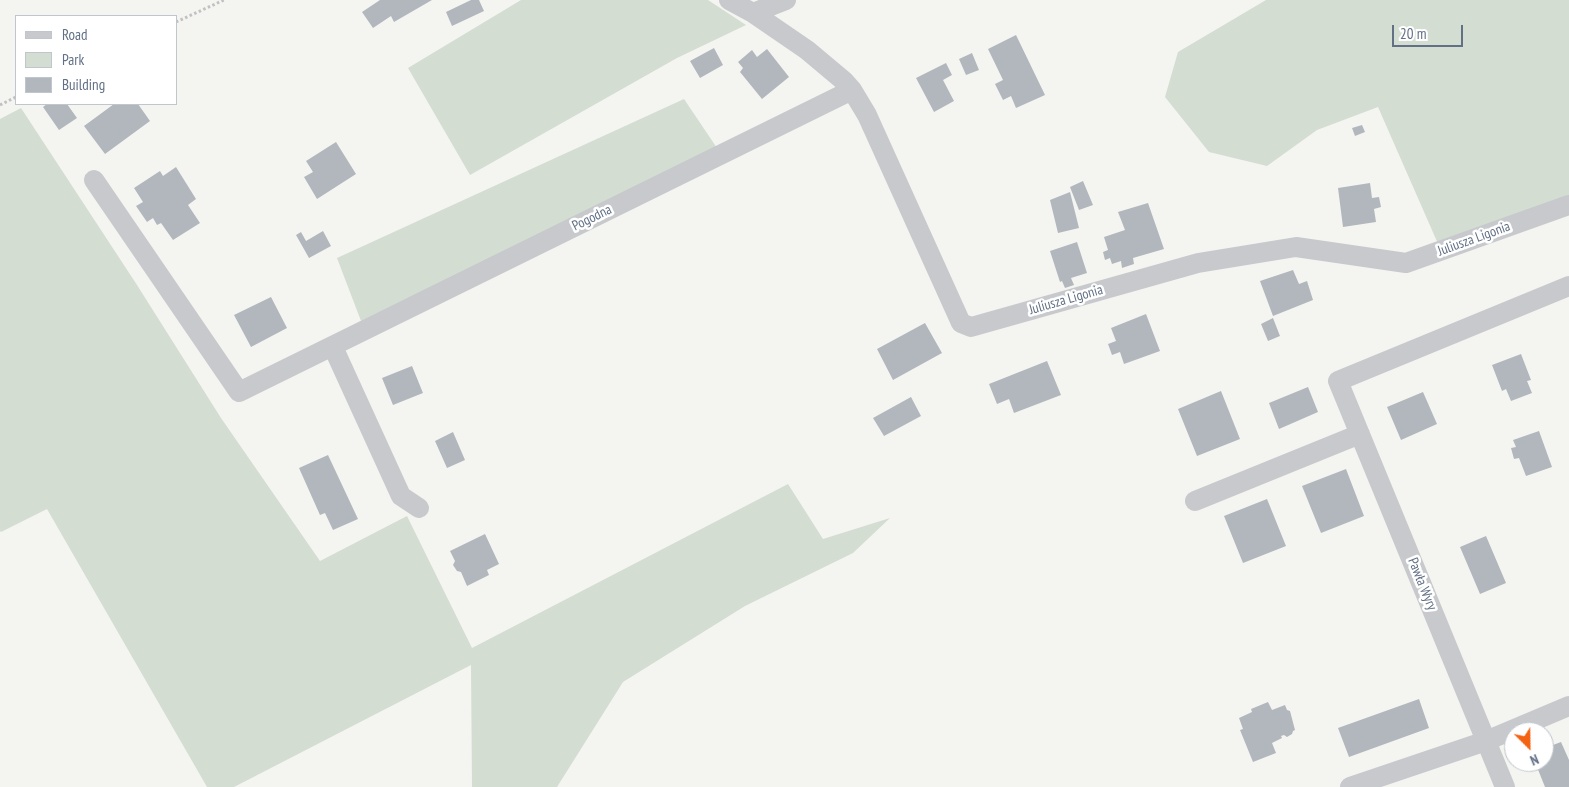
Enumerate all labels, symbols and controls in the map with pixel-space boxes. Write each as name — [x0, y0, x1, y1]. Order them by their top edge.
legend — [15, 15, 178, 105]
scale bar — [1394, 15, 1465, 47]
text: 20 m — [1400, 24, 1426, 43]
text: Road — [62, 25, 88, 44]
text: Park — [62, 50, 84, 69]
text: Building — [62, 75, 105, 94]
street label: Pogodna — [570, 201, 614, 235]
street label: Juliusza Ligonia — [1435, 218, 1513, 260]
street label: Juliusza Ligonia — [1027, 281, 1105, 319]
street label: Pawła Wyry — [1404, 555, 1440, 613]
north arrow — [1504, 722, 1554, 772]
text: N — [1527, 750, 1541, 770]

